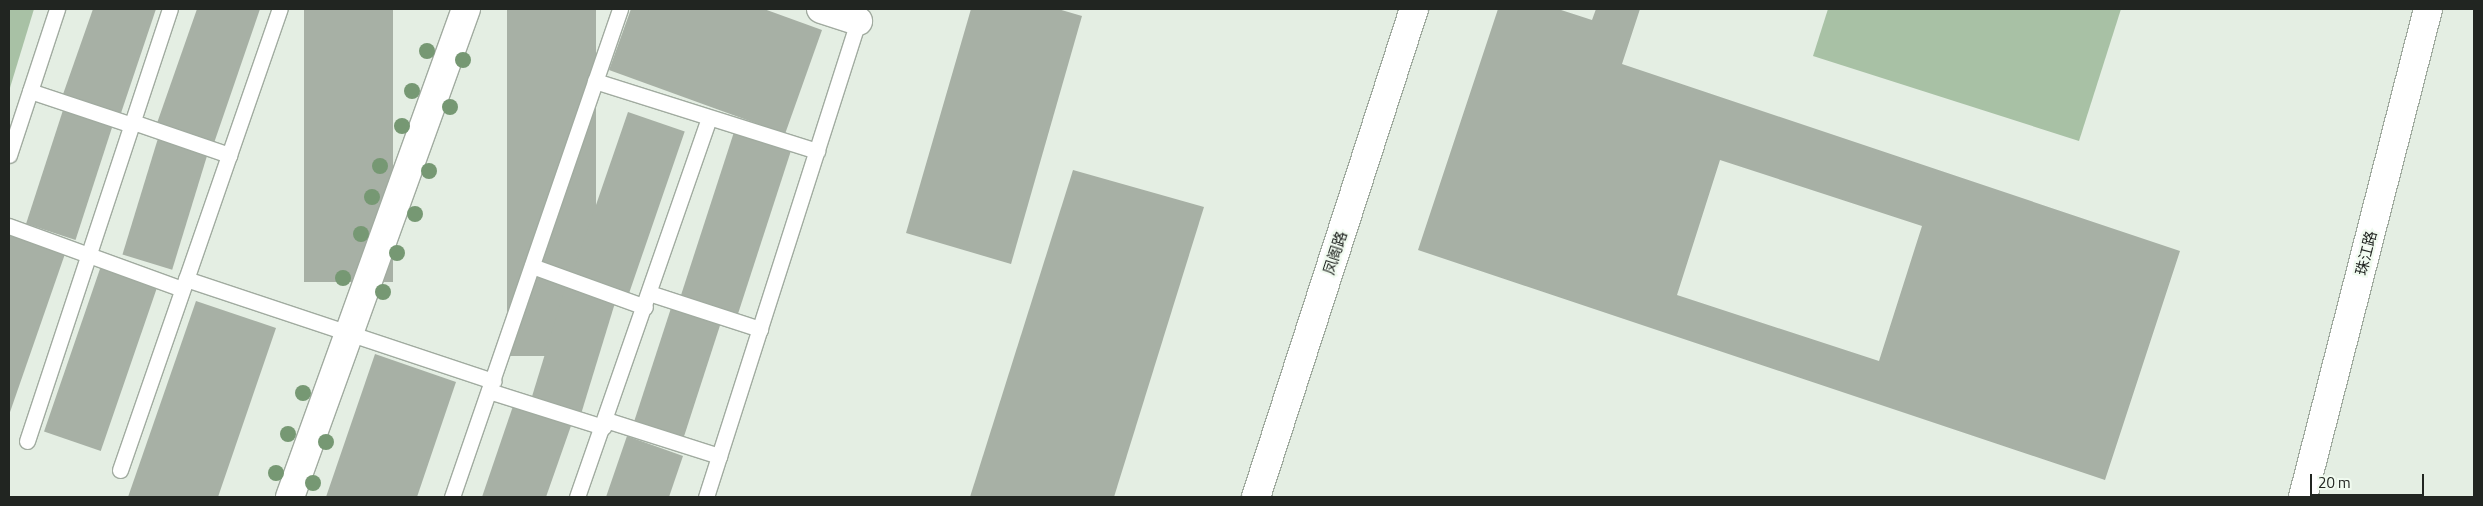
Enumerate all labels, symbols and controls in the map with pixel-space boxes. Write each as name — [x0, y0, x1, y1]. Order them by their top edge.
street label: 凤阁路 — [1319, 229, 1351, 277]
street label: 珠江路 — [2352, 229, 2380, 277]
scale bar — [2313, 464, 2427, 496]
text: 20 m — [2318, 471, 2351, 494]

